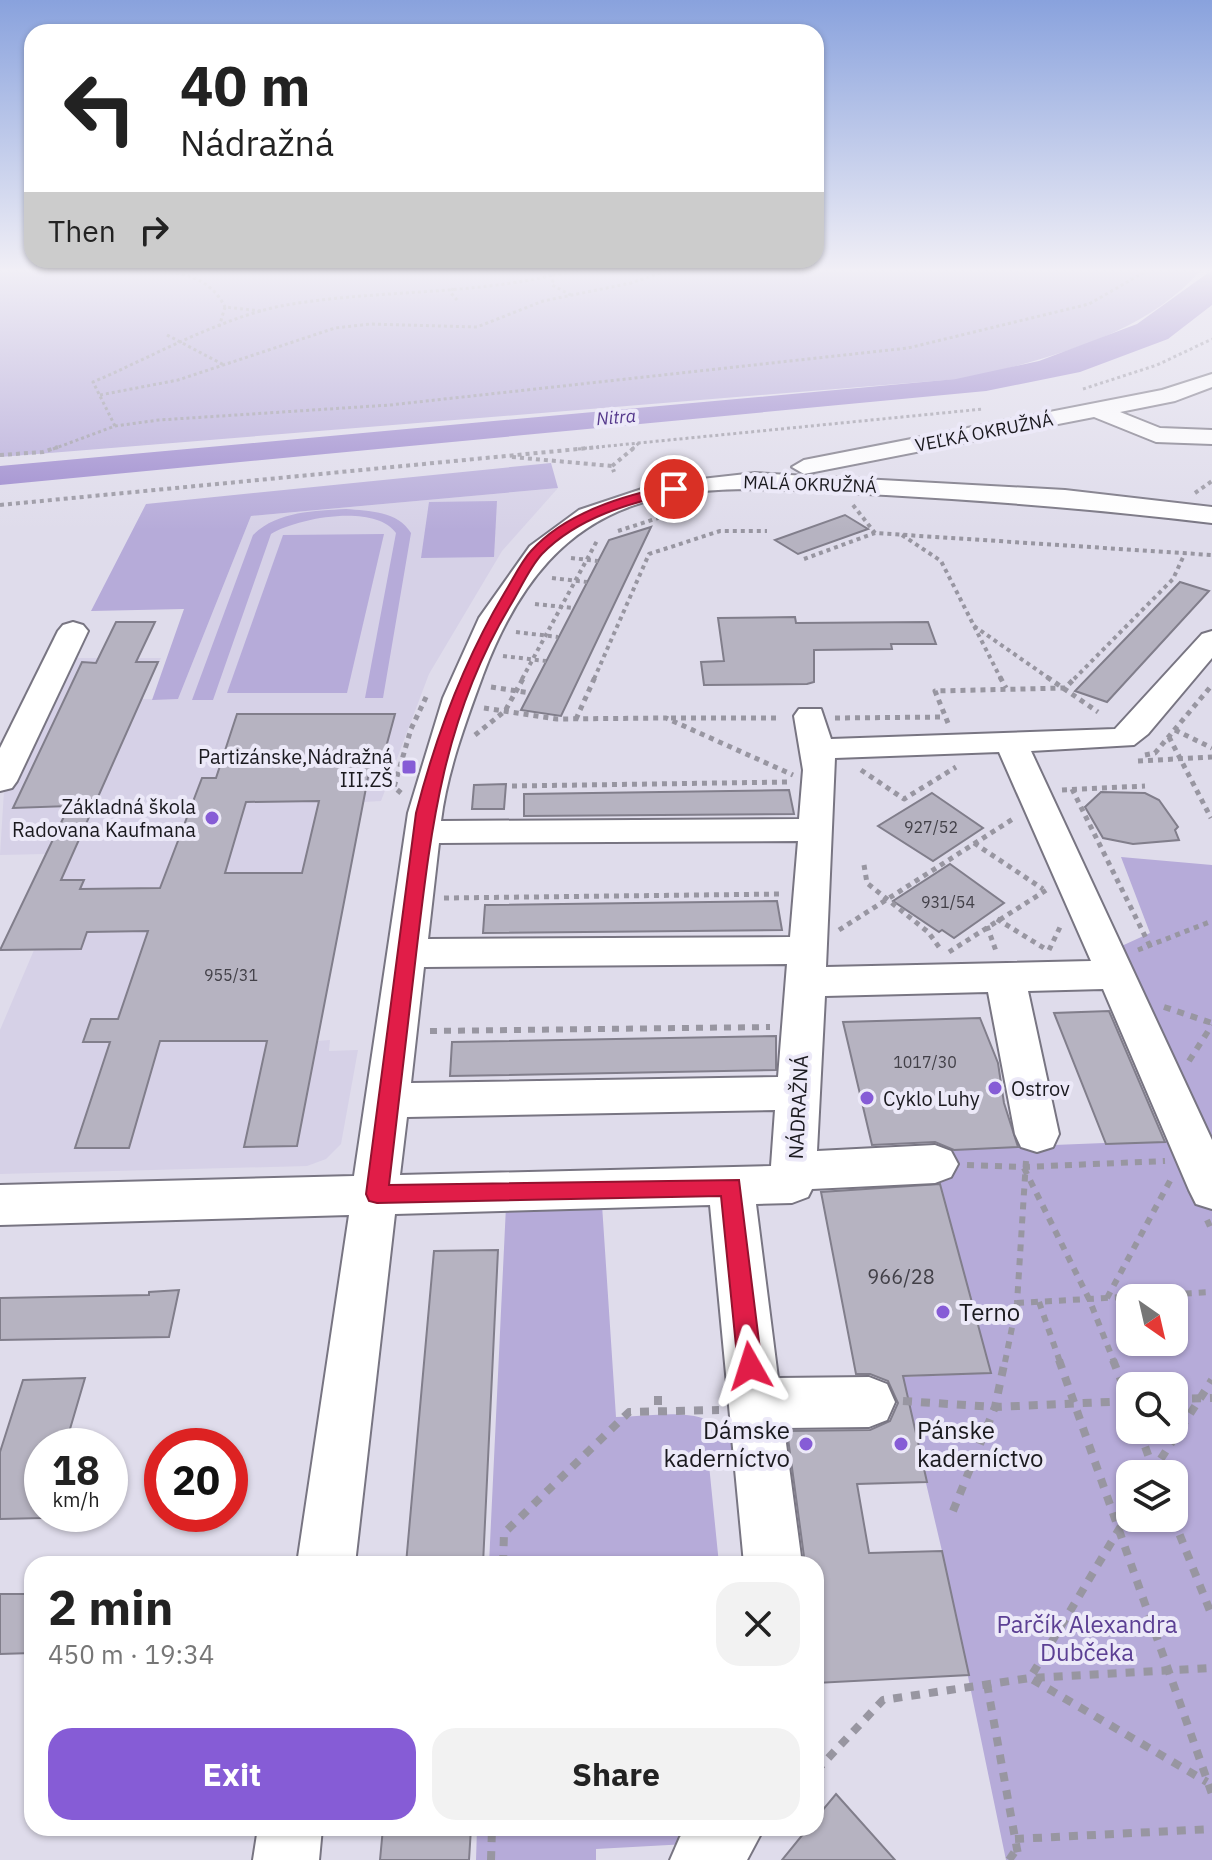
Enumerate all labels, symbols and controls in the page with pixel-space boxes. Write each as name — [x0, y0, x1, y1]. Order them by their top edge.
text: 40 m — [180, 49, 310, 121]
icon: left — [48, 56, 152, 160]
text: Nádražná — [180, 119, 334, 166]
icon: right — [132, 208, 176, 252]
text: Then — [48, 211, 116, 250]
water label: Nitra — [595, 404, 637, 430]
street label: VEĽKÁ OKRUŽNÁ — [913, 407, 1055, 457]
pin — [640, 455, 708, 523]
icon: arrive — [652, 467, 696, 511]
street label: MALÁ OKRUŽNÁ — [743, 470, 878, 498]
place label: Partizánske,Nádražná III.ZŠ — [198, 743, 393, 793]
marker: Partizánske,Nádražná III.ZŠ — [400, 758, 418, 776]
place label: Základná škola Radovana Kaufmana — [12, 793, 196, 843]
marker: Základná škola Radovana Kaufmana — [203, 809, 221, 827]
house number: 927/52 — [904, 817, 958, 837]
house number: 931/54 — [921, 892, 975, 912]
house number: 955/31 — [204, 965, 258, 985]
house number: 1017/30 — [893, 1052, 957, 1072]
street label: NÁDRAŽNÁ — [782, 1054, 814, 1160]
place label: Ostrov — [1011, 1075, 1070, 1102]
marker: Ostrov — [986, 1079, 1004, 1097]
place label: Cyklo Luhy — [883, 1085, 980, 1112]
marker: Cyklo Luhy — [858, 1089, 876, 1107]
house number: 966/28 — [867, 1263, 935, 1290]
north arrow — [1116, 1284, 1188, 1356]
map controls — [1116, 1284, 1188, 1532]
place label: Terno — [959, 1296, 1020, 1328]
marker: Terno — [934, 1303, 952, 1321]
position arrow — [708, 1324, 792, 1408]
button: search — [1116, 1372, 1188, 1444]
place label: Dámske kaderníctvo — [664, 1414, 790, 1474]
place label: Pánske kaderníctvo — [917, 1414, 1043, 1474]
speed limit sign: 20 — [144, 1428, 248, 1532]
marker: Dámske kaderníctvo — [797, 1435, 815, 1453]
marker: Pánske kaderníctvo — [892, 1435, 910, 1453]
text: 18 — [52, 1444, 100, 1496]
button: layers — [1116, 1460, 1188, 1532]
text: km/h — [52, 1486, 100, 1513]
text: 2 min — [48, 1576, 173, 1638]
button: close — [716, 1582, 800, 1666]
park label: Parčík Alexandra Dubčeka — [996, 1608, 1178, 1668]
text: 450 m · 19:34 — [48, 1637, 214, 1671]
button: Exit — [48, 1728, 416, 1820]
button: Share — [432, 1728, 800, 1820]

